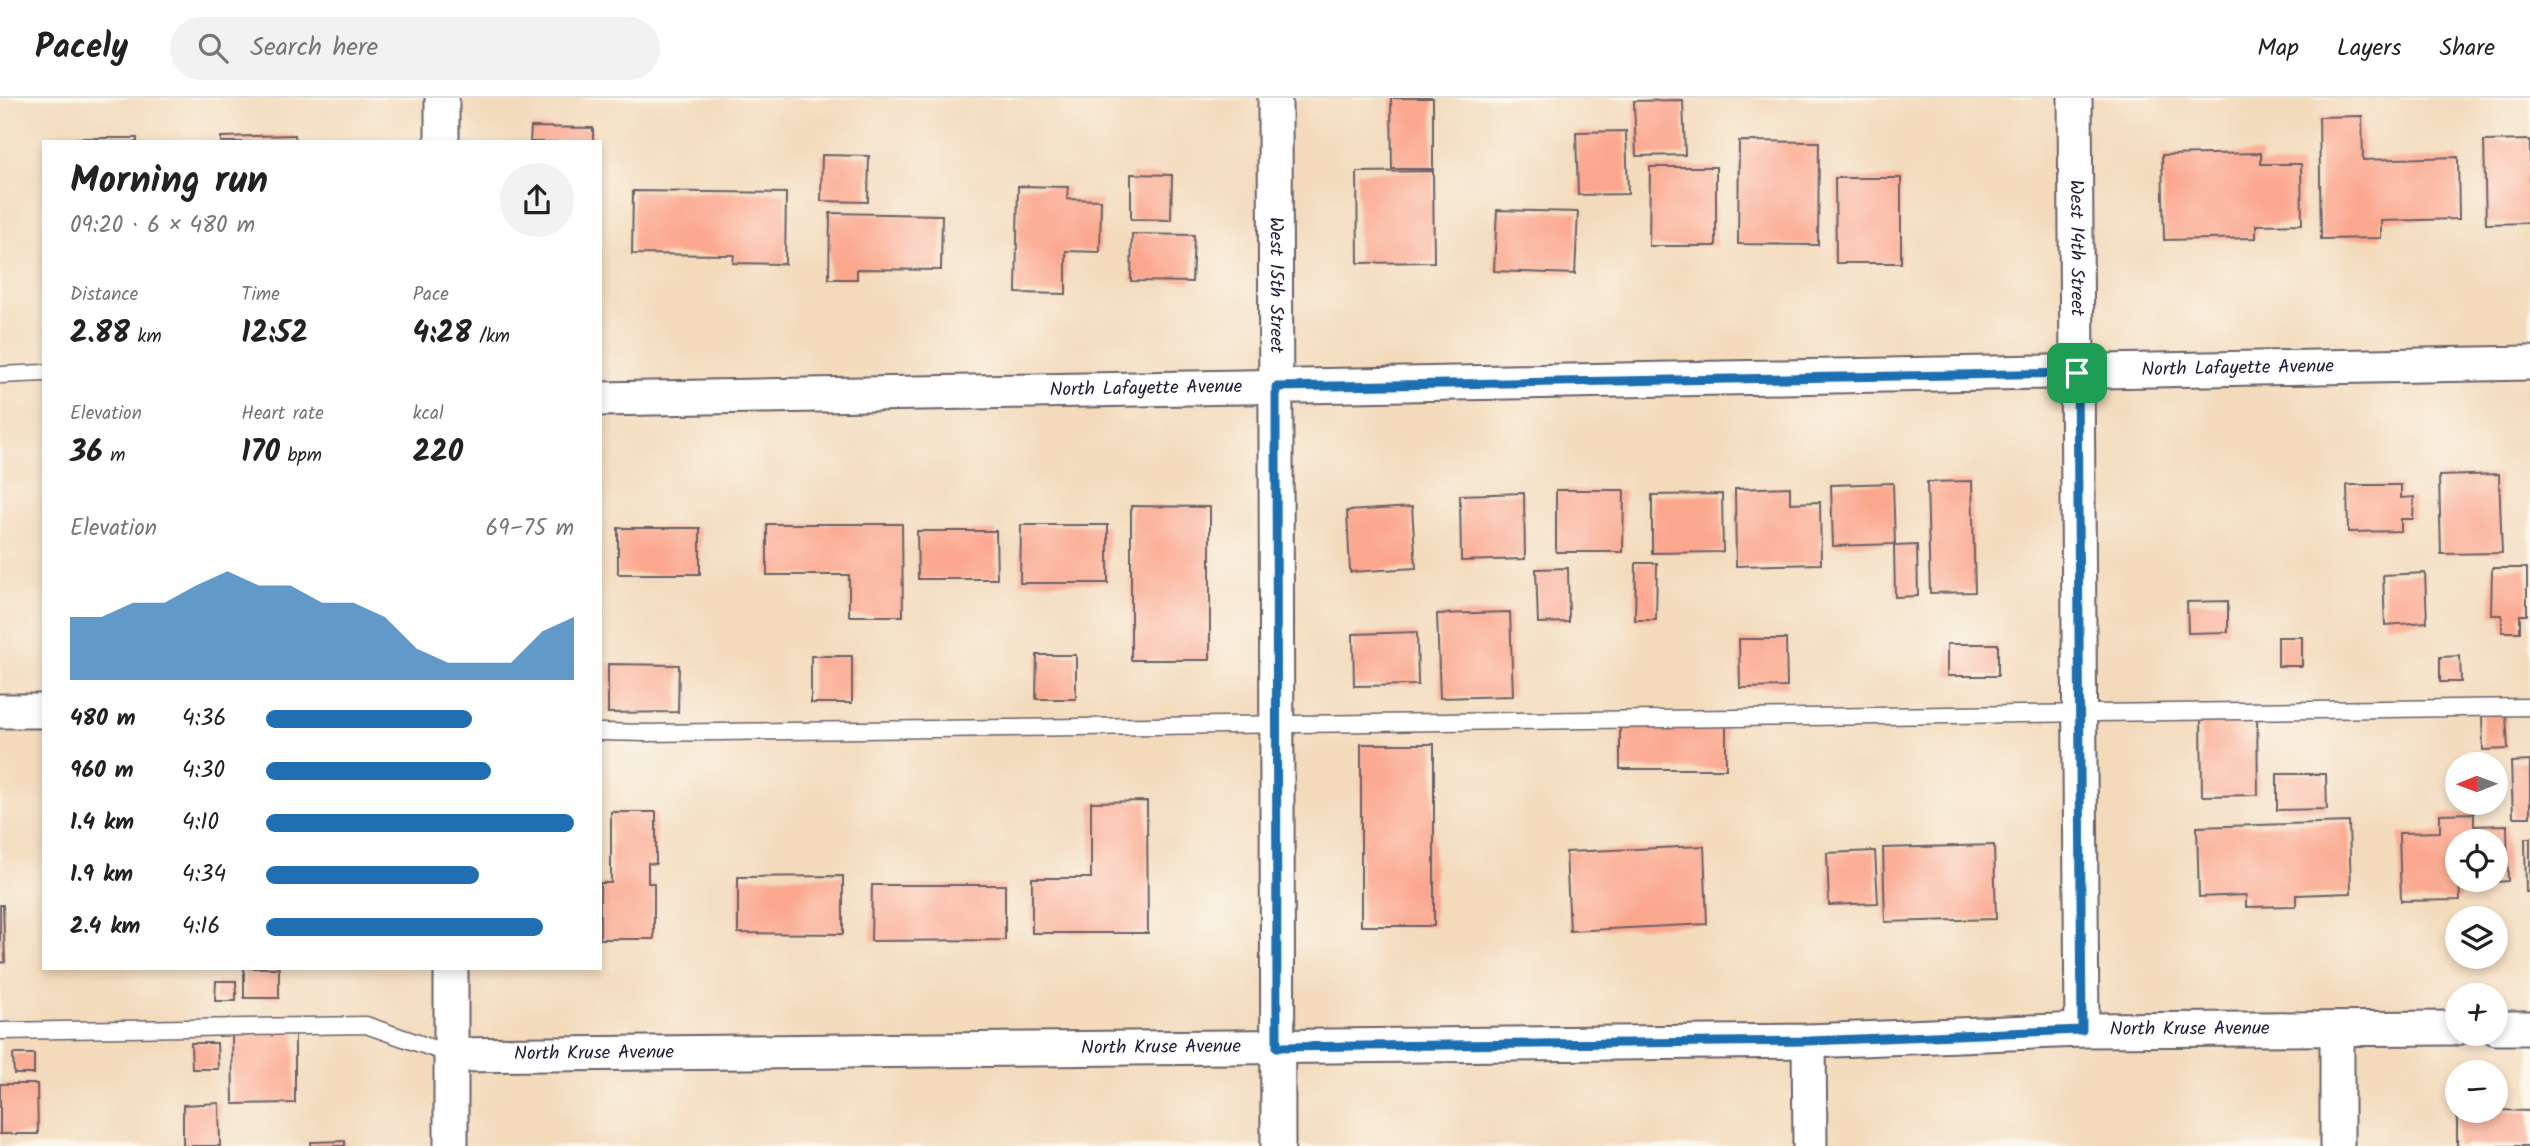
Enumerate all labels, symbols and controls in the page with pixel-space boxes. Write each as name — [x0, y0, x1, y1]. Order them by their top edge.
search box — [170, 17, 660, 80]
text: Pacely — [35, 22, 128, 75]
text: Search here — [250, 27, 378, 69]
icon: search — [194, 29, 232, 67]
text: Map — [2257, 29, 2299, 68]
text: Layers — [2337, 29, 2401, 68]
text: Share — [2439, 29, 2495, 68]
text: Morning run — [70, 152, 268, 212]
button: share — [500, 163, 574, 237]
street label: West 14th Street — [2061, 180, 2092, 317]
text: 09:20 · 6 × 480 m — [70, 208, 255, 244]
street label: West 15th Street — [1260, 217, 1291, 354]
text: Distance — [70, 280, 138, 310]
text: Time — [241, 280, 280, 310]
text: Pace — [413, 280, 449, 310]
text: 2.88 — [70, 310, 130, 358]
text: 12:52 — [241, 310, 308, 358]
text: 4:28 — [413, 310, 472, 358]
text: km — [130, 322, 162, 352]
text: /km — [472, 322, 510, 352]
pin — [2047, 343, 2107, 403]
street label: North Lafayette Avenue — [2141, 352, 2335, 385]
icon: arrive — [2058, 354, 2096, 392]
street label: North Lafayette Avenue — [1049, 372, 1243, 406]
text: Elevation — [70, 399, 142, 429]
text: Heart rate — [241, 399, 324, 429]
text: kcal — [413, 399, 444, 429]
text: 36 — [70, 429, 103, 477]
text: 170 — [241, 429, 280, 477]
text: 220 — [413, 429, 463, 477]
text: m — [103, 441, 125, 471]
text: bpm — [280, 441, 322, 471]
text: Elevation — [70, 511, 157, 547]
text: 69–75 m — [485, 511, 574, 547]
text: 480 m — [70, 701, 136, 737]
text: 4:36 — [182, 701, 226, 737]
north arrow — [2445, 752, 2508, 816]
map controls — [2445, 752, 2508, 1123]
text: 960 m — [70, 753, 134, 789]
text: 4:30 — [182, 753, 225, 789]
text: 1.4 km — [70, 805, 134, 841]
text: 4:10 — [182, 805, 219, 841]
button: locate — [2445, 829, 2508, 892]
text: 1.9 km — [70, 857, 133, 893]
text: 4:34 — [182, 857, 226, 893]
button: layers — [2445, 906, 2508, 969]
text: 2.4 km — [70, 909, 140, 945]
text: 4:16 — [182, 909, 220, 945]
button: + — [2445, 983, 2508, 1046]
street label: North Kruse Avenue — [2110, 1014, 2270, 1045]
street label: North Kruse Avenue — [1081, 1032, 1242, 1064]
street label: North Kruse Avenue — [514, 1038, 675, 1069]
button: − — [2445, 1060, 2508, 1123]

